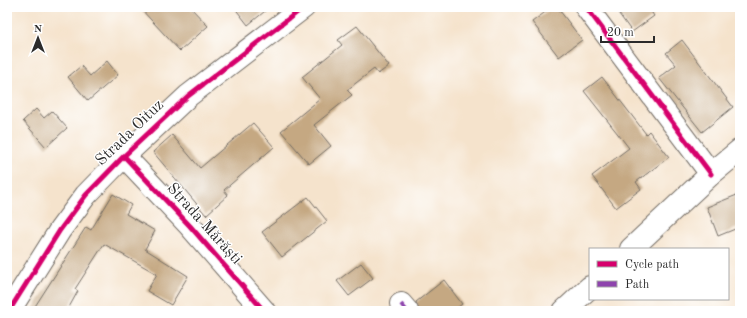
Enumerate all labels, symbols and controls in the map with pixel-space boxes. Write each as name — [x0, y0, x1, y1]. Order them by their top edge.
north arrow — [18, 18, 58, 58]
scale bar — [601, 18, 654, 44]
text: N — [34, 24, 43, 35]
text: 20 m — [607, 27, 634, 39]
street label: Strada Oituz — [93, 97, 167, 169]
street label: Strada Mărăști — [163, 180, 245, 268]
legend — [589, 248, 729, 300]
text: Cycle path — [625, 259, 680, 271]
text: Path — [625, 279, 650, 291]

